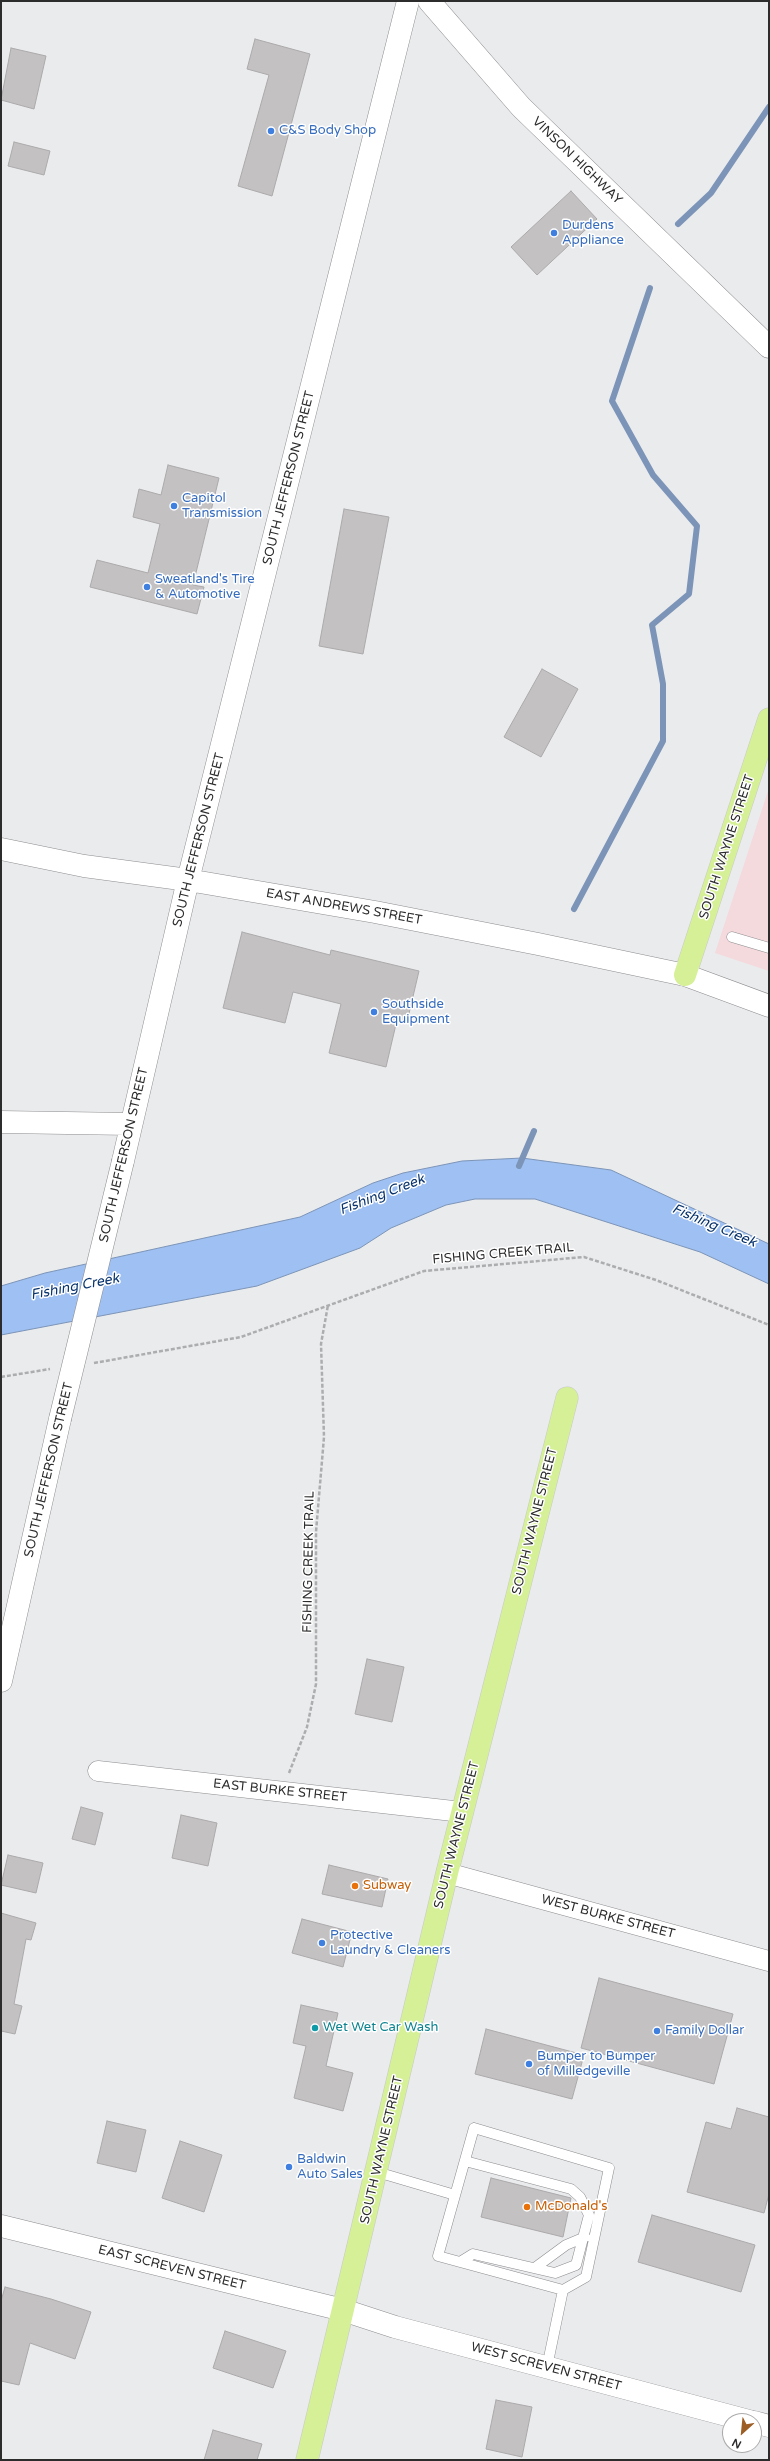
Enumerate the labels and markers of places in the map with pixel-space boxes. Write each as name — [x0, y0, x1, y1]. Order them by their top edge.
place label: C&S Body Shop — [279, 123, 376, 139]
marker: C&S Body Shop — [266, 126, 276, 136]
place label: Durdens Appliance — [562, 218, 624, 249]
marker: Durdens Appliance — [549, 228, 559, 238]
place label: Capitol Transmission — [182, 491, 262, 522]
marker: Capitol Transmission — [169, 501, 179, 511]
place label: Sweatland's Tire & Automotive — [155, 572, 255, 603]
marker: Sweatland's Tire & Automotive — [142, 582, 152, 592]
place label: Southside Equipment — [382, 997, 450, 1028]
marker: Southside Equipment — [369, 1007, 379, 1017]
place label: Subway — [363, 1878, 411, 1894]
marker: Subway — [350, 1881, 360, 1891]
place label: Protective Laundry & Cleaners — [330, 1928, 450, 1959]
marker: Protective Laundry & Cleaners — [317, 1938, 327, 1948]
place label: Wet Wet Car Wash — [323, 2020, 438, 2036]
marker: Wet Wet Car Wash — [310, 2023, 320, 2033]
place label: Family Dollar — [665, 2023, 744, 2039]
marker: Family Dollar — [652, 2026, 662, 2036]
place label: Bumper to Bumper of Milledgeville — [537, 2049, 655, 2080]
marker: Bumper to Bumper of Milledgeville — [524, 2059, 534, 2069]
place label: Baldwin Auto Sales — [297, 2152, 363, 2183]
marker: Baldwin Auto Sales — [284, 2162, 294, 2172]
place label: McDonald's — [535, 2199, 608, 2215]
marker: McDonald's — [522, 2202, 532, 2212]

